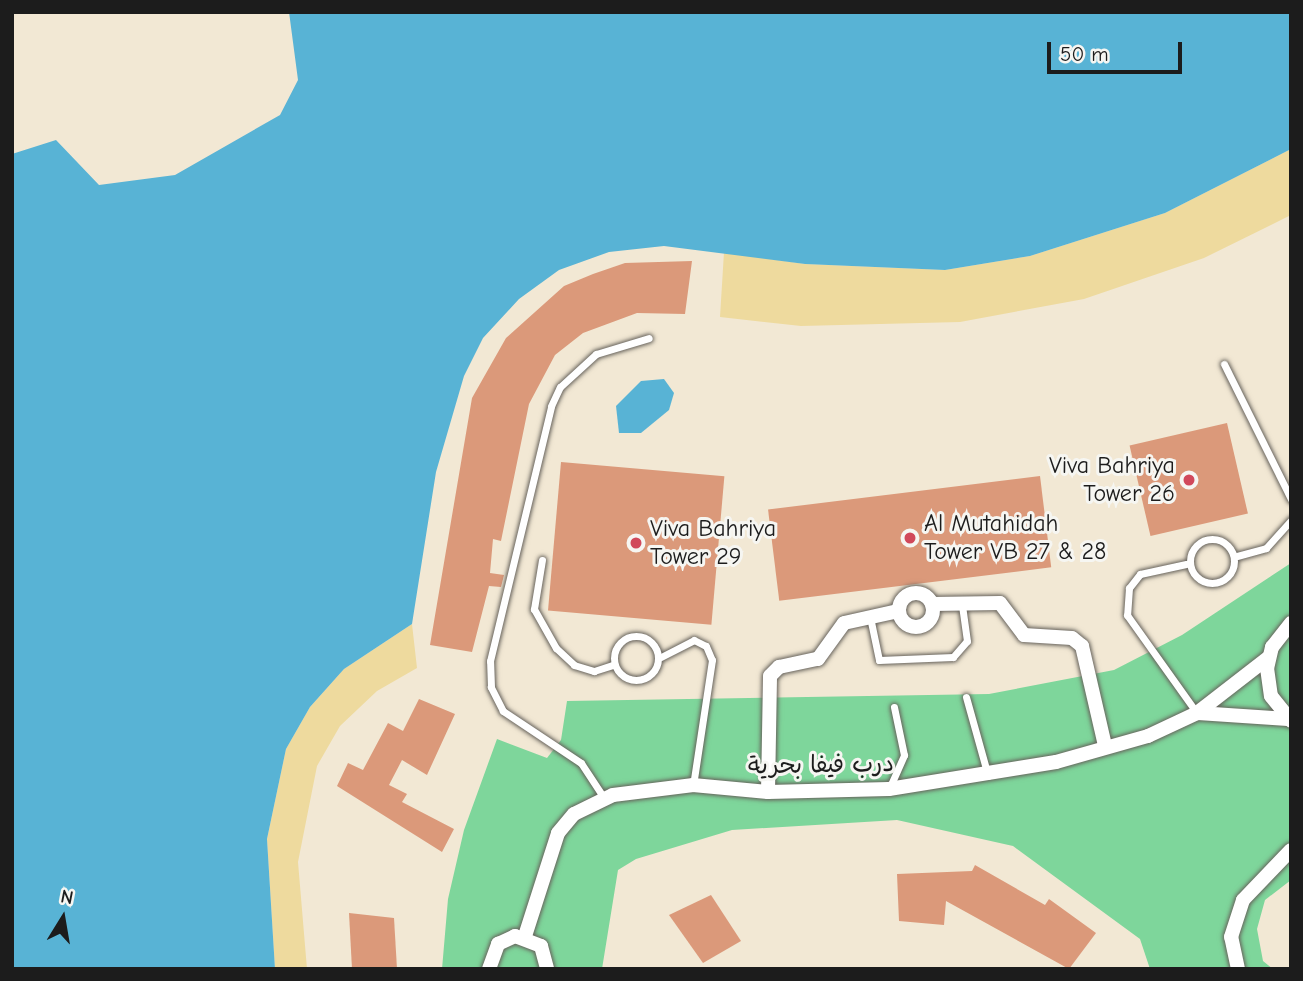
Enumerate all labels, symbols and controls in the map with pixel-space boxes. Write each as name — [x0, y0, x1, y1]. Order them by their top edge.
scale bar — [1051, 28, 1186, 72]
text: 50 m — [1060, 42, 1109, 66]
place label: Viva Bahriya Tower 26 — [1049, 452, 1175, 508]
marker: Viva Bahriya Tower 26 — [1181, 472, 1197, 488]
place label: Al Mutahidah Tower VB 27 & 28 — [924, 510, 1106, 566]
place label: Viva Bahriya Tower 29 — [650, 515, 776, 571]
marker: Al Mutahidah Tower VB 27 & 28 — [902, 530, 918, 546]
marker: Viva Bahriya Tower 29 — [628, 535, 644, 551]
street label: درب فيفا بحرية — [748, 749, 894, 781]
north arrow — [28, 883, 98, 953]
text: N — [59, 885, 75, 909]

